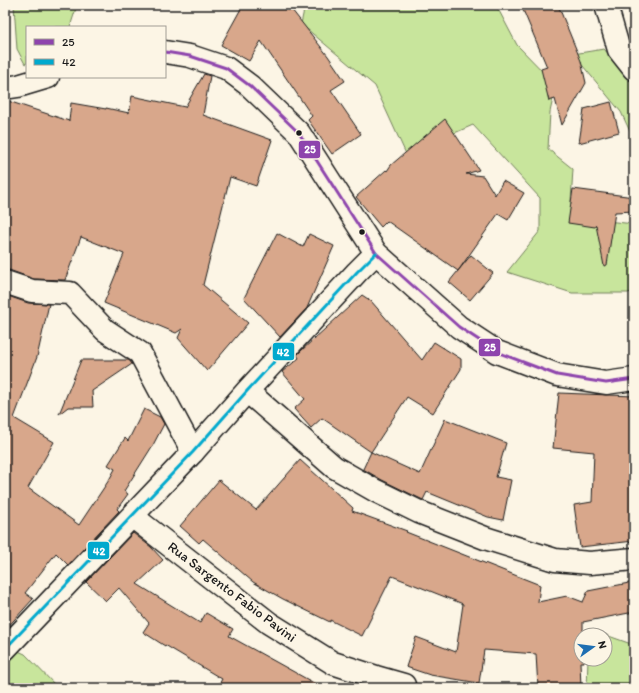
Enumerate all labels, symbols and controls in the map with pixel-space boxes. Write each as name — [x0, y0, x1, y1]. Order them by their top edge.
legend — [26, 26, 166, 78]
text: 25 — [62, 35, 75, 49]
text: 42 — [62, 55, 76, 69]
unlabelled marker — [294, 128, 304, 138]
line badge: 25 — [298, 140, 321, 159]
text: 25 — [304, 143, 316, 156]
unlabelled marker — [357, 227, 367, 237]
line badge: 25 — [478, 338, 501, 357]
text: 25 — [484, 341, 496, 354]
line badge: 42 — [272, 342, 295, 361]
text: 42 — [277, 346, 289, 359]
street label: Rua Sargento Fabio Pavini — [164, 538, 300, 646]
line badge: 42 — [87, 541, 110, 560]
text: 42 — [93, 545, 105, 558]
north arrow — [573, 627, 613, 667]
text: N — [595, 640, 609, 650]

